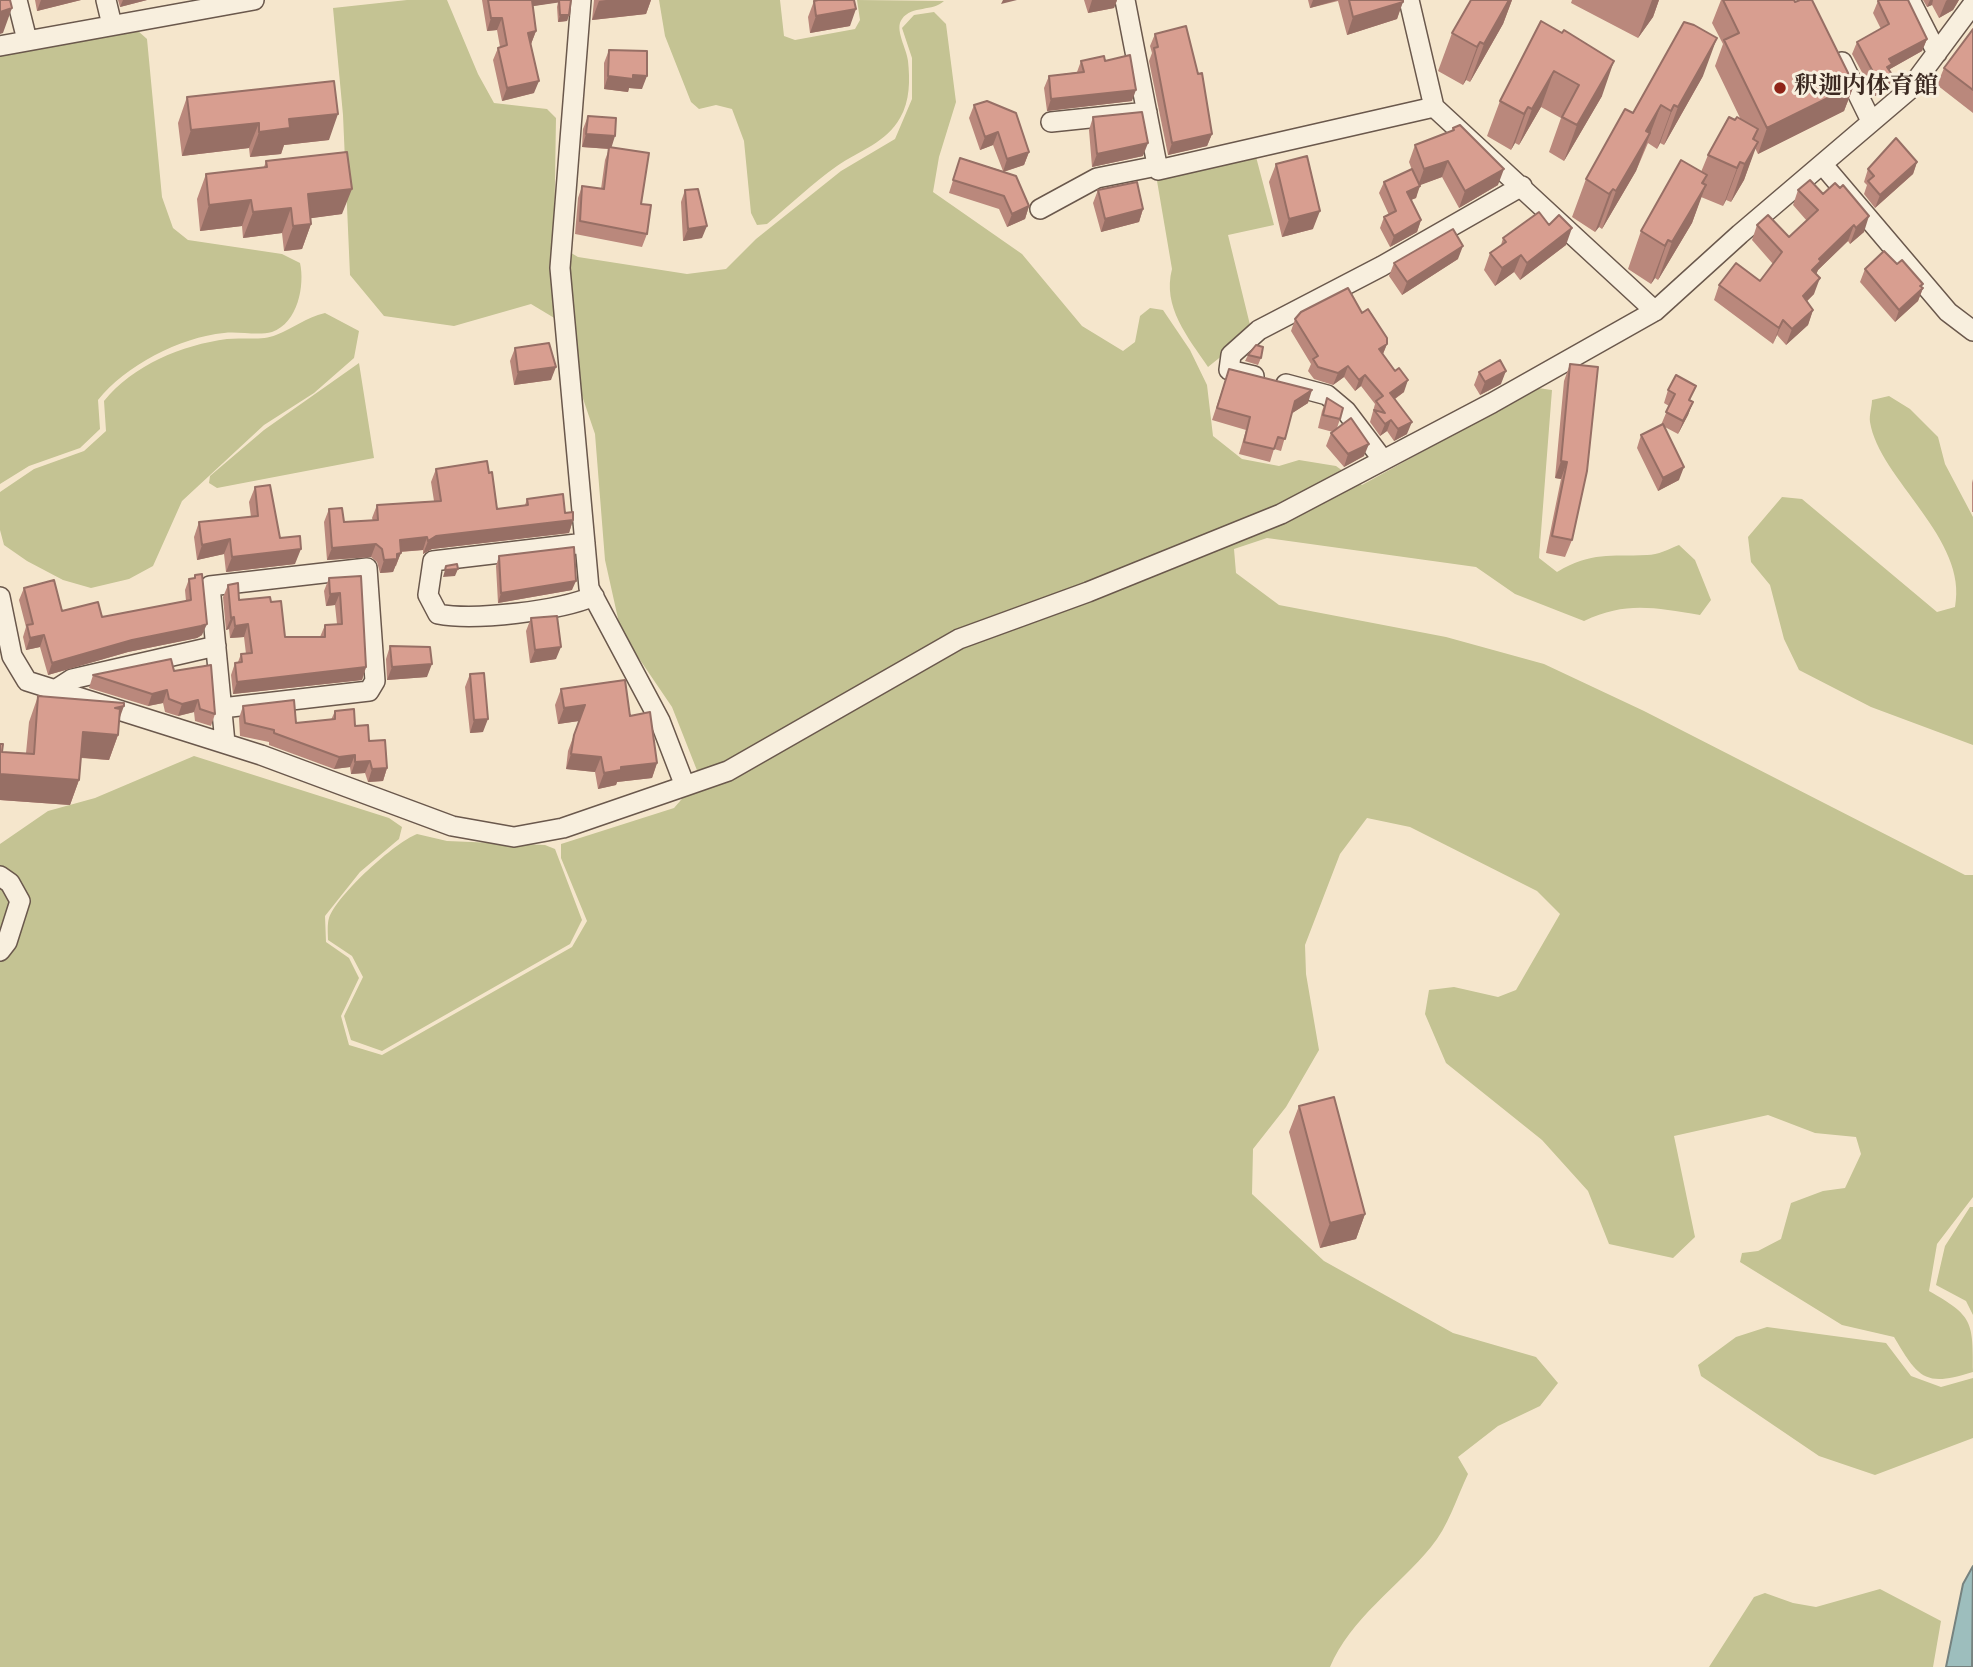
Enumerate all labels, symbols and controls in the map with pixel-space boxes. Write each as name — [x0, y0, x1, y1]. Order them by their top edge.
place label: 釈迦内体育館 — [1794, 74, 1938, 102]
marker: 釈迦内体育館 — [1772, 80, 1788, 96]

